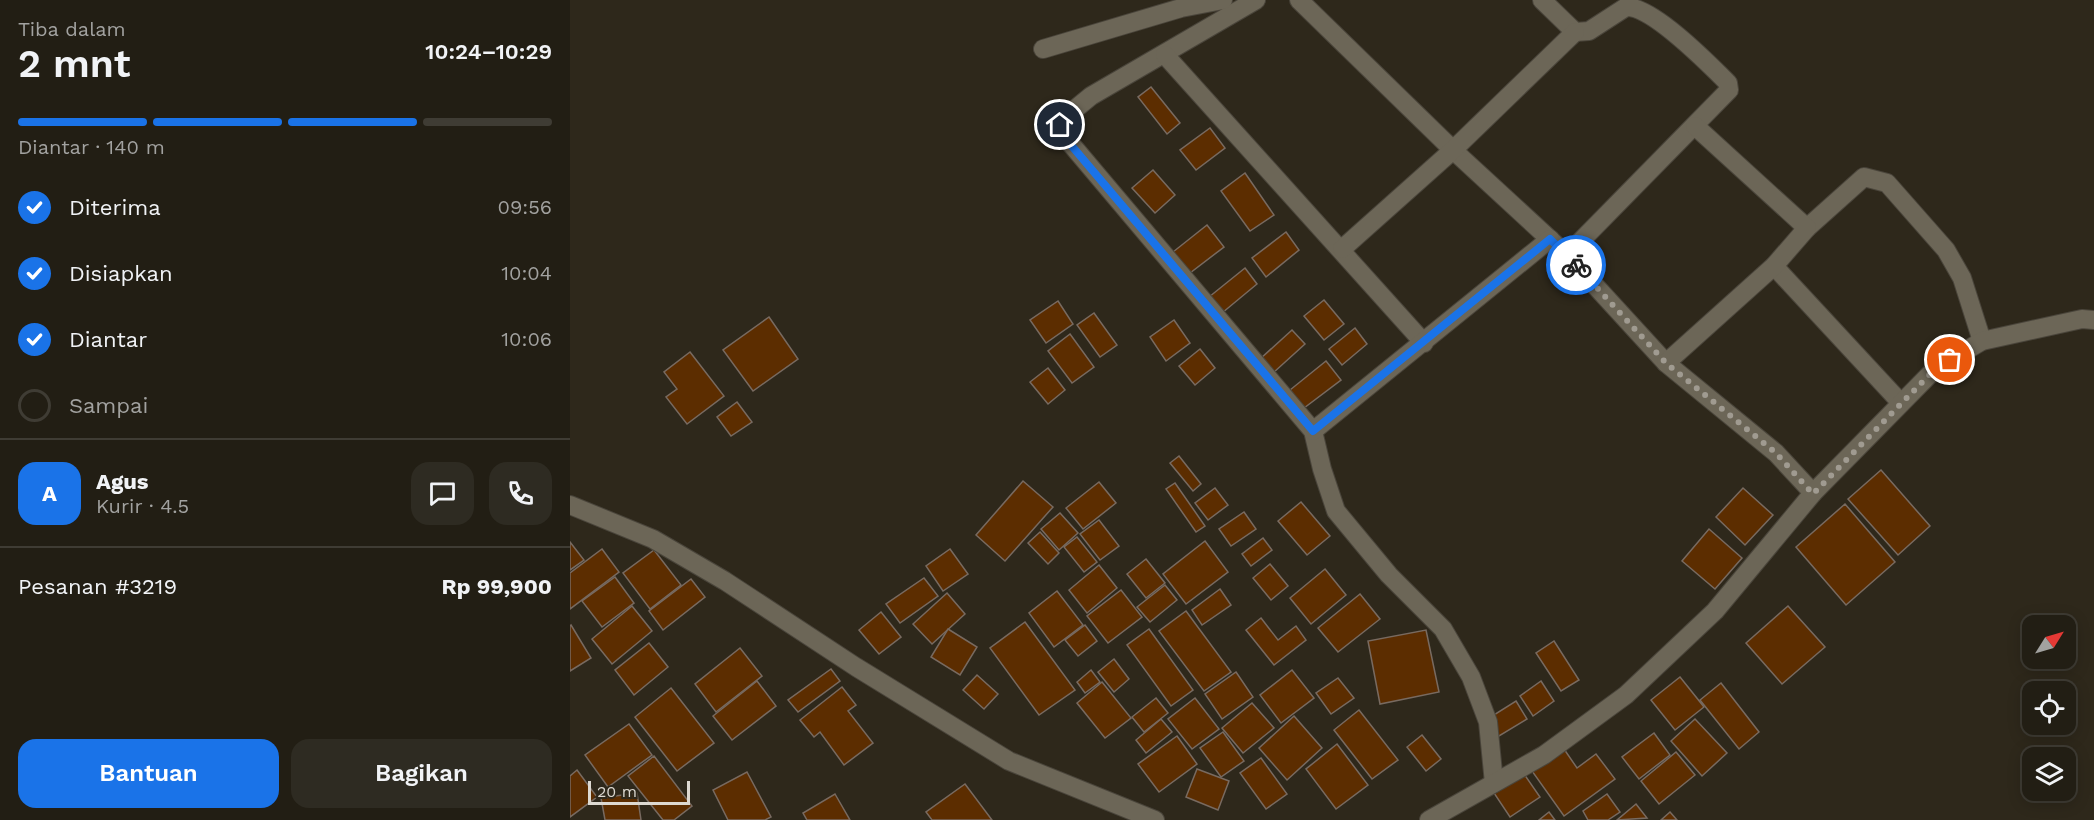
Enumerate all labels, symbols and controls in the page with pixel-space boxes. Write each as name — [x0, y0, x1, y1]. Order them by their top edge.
text: Tiba dalam — [18, 17, 126, 41]
text: 10:24–10:29 — [425, 39, 552, 64]
text: 2 mnt — [18, 41, 131, 86]
pin — [1034, 99, 1085, 150]
icon: home — [1043, 108, 1076, 141]
text: Diantar · 140 m — [18, 135, 165, 159]
icon: check — [18, 191, 51, 224]
text: Diterima — [69, 195, 161, 220]
text: 09:56 — [498, 195, 552, 219]
courier — [1546, 235, 1606, 295]
icon: bike — [1560, 249, 1593, 282]
icon: check — [18, 257, 51, 290]
text: Disiapkan — [69, 261, 173, 286]
text: 10:04 — [501, 261, 552, 285]
icon: check — [18, 323, 51, 356]
text: Diantar — [69, 327, 147, 352]
text: 10:06 — [501, 327, 552, 351]
pin — [1924, 334, 1975, 385]
icon: bag — [1933, 343, 1966, 376]
text: Sampai — [69, 393, 148, 418]
button: chat — [411, 462, 474, 525]
button: phone — [489, 462, 552, 525]
text: Agus — [96, 469, 149, 494]
text: A — [42, 481, 57, 506]
text: Kurir · 4.5 — [96, 494, 189, 518]
text: Pesanan #3219 — [18, 574, 177, 599]
text: Rp 99,900 — [442, 574, 552, 599]
north arrow — [2022, 615, 2076, 669]
map controls — [2022, 615, 2076, 801]
button: locate — [2022, 681, 2076, 735]
button: Bantuan — [18, 739, 279, 808]
button: Bagikan — [291, 739, 552, 808]
button: layers — [2022, 747, 2076, 801]
scale bar — [588, 778, 690, 806]
text: 20 m — [597, 782, 637, 801]

